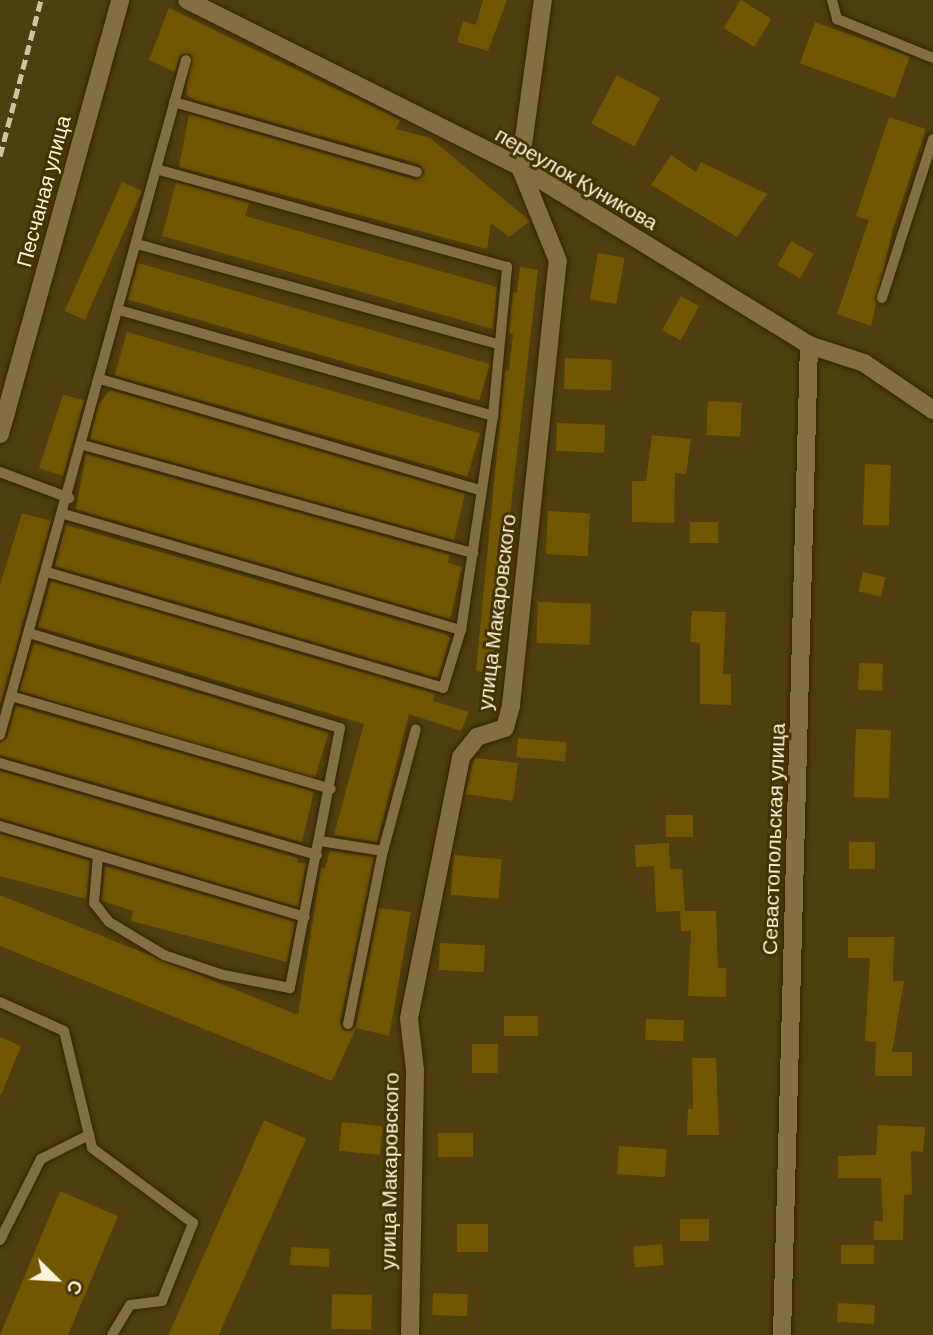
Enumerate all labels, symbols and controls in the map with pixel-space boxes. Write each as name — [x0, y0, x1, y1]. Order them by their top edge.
street label: Песчаная улица — [11, 112, 75, 270]
street label: переулок Куникова — [491, 121, 663, 235]
street label: улица Макаровского — [471, 512, 521, 712]
street label: Севастопольская улица — [756, 723, 790, 955]
street label: улица Макаровского — [375, 1072, 403, 1270]
north arrow — [21, 1244, 91, 1314]
text: С — [62, 1277, 89, 1299]

